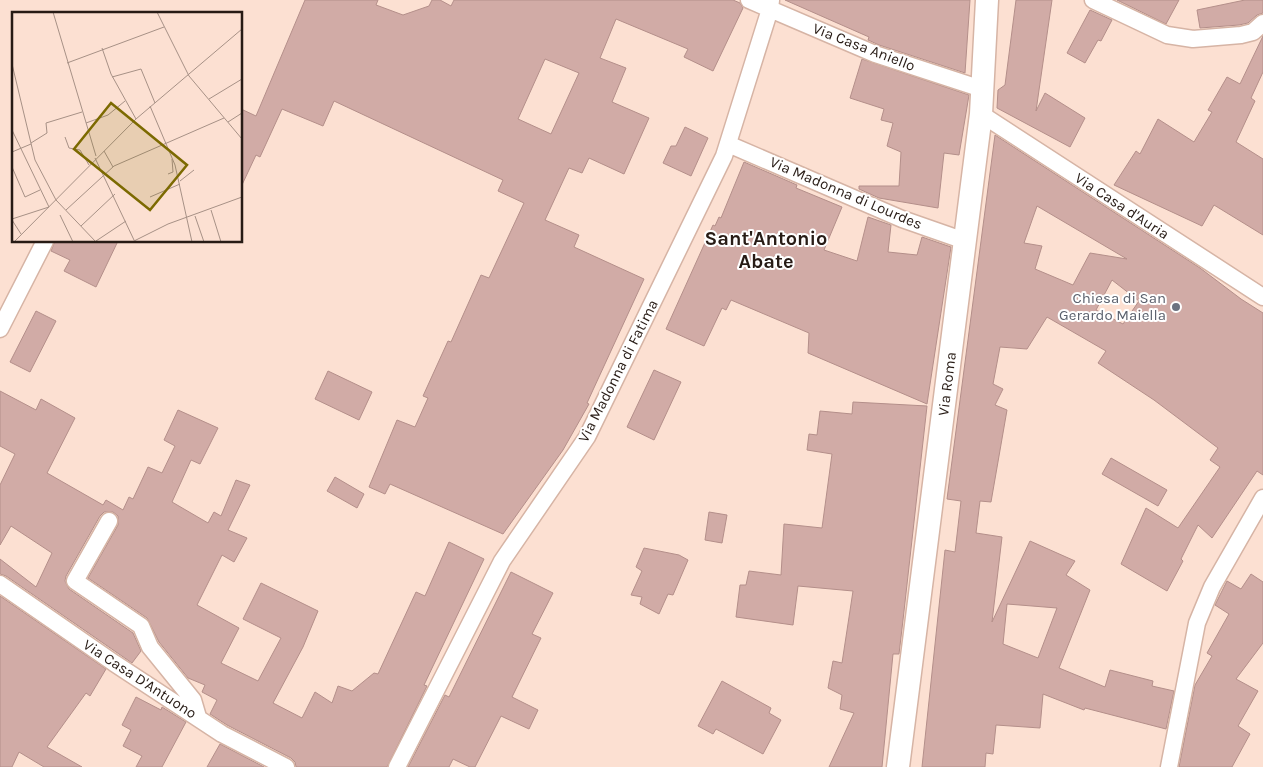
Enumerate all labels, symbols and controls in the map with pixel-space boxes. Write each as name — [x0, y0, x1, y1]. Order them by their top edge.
inset map — [12, 12, 242, 242]
street label: Via Casa Aniello — [810, 19, 918, 75]
street label: Via Madonna di Lourdes — [767, 153, 925, 233]
street label: Via Casa d'Auria — [1072, 169, 1172, 243]
district label: Sant'Antonio Abate — [705, 227, 827, 273]
place label: Chiesa di San Gerardo Maiella — [1059, 289, 1166, 324]
street label: Via Madonna di Fatima — [574, 297, 662, 445]
marker: Chiesa di San Gerardo Maiella — [1170, 301, 1182, 313]
street label: Via Roma — [934, 351, 960, 417]
street label: Via Casa D'Antuono — [80, 636, 200, 722]

